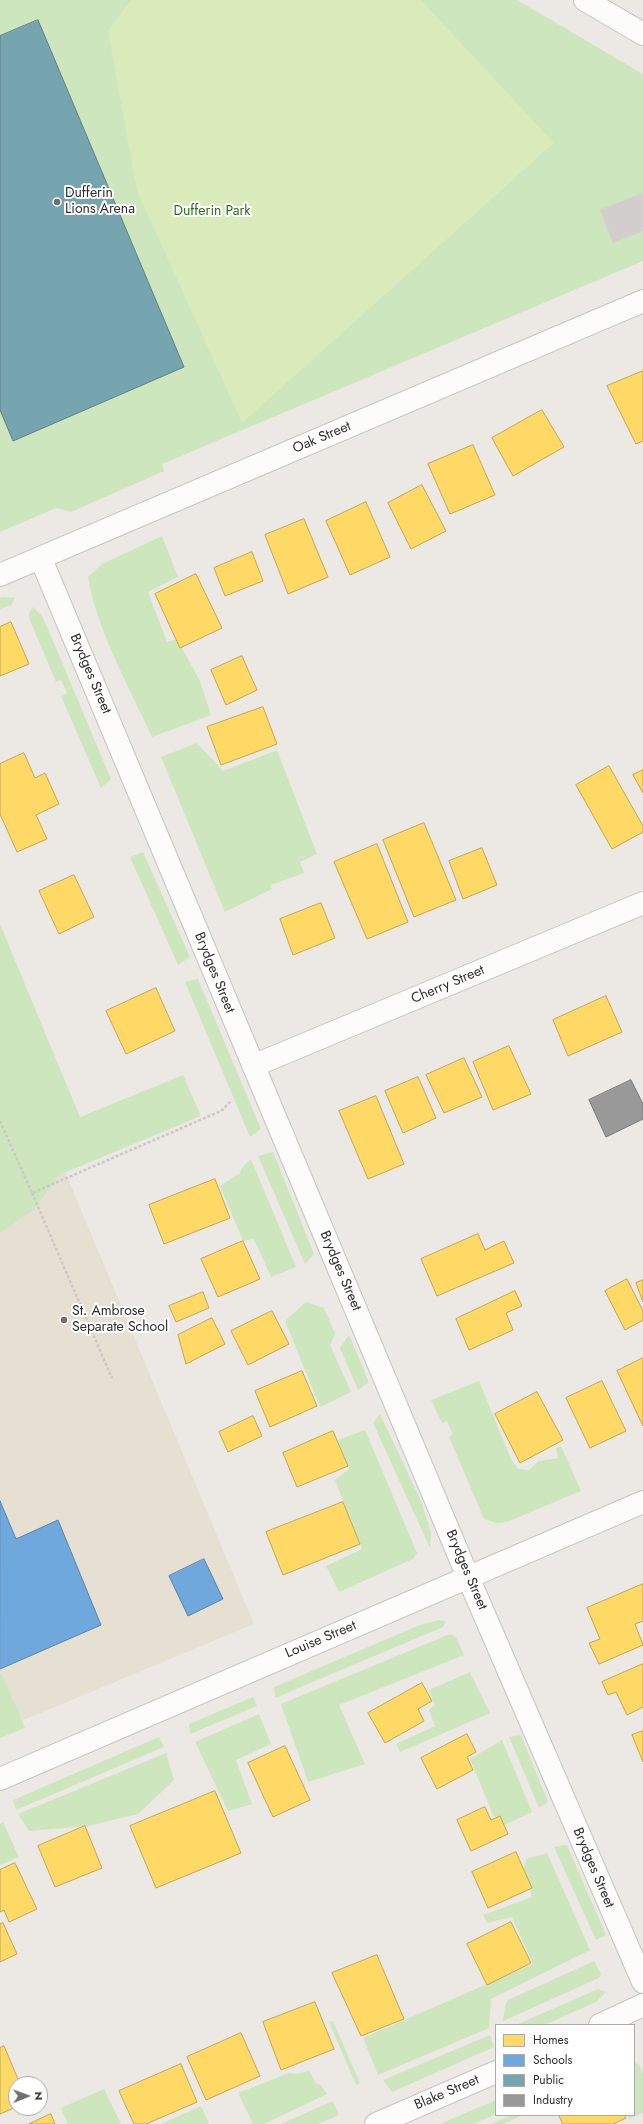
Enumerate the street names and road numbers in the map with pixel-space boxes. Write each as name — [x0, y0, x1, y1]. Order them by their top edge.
street label: Oak Street — [290, 418, 354, 458]
street label: Brydges Street — [66, 631, 114, 717]
street label: Brydges Street — [190, 930, 238, 1016]
street label: Cherry Street — [409, 962, 487, 1008]
street label: Brydges Street — [316, 1228, 364, 1314]
street label: Brydges Street — [442, 1527, 490, 1613]
street label: Louise Street — [283, 1618, 359, 1662]
street label: Brydges Street — [569, 1825, 617, 1911]
street label: Blake Street — [412, 2072, 482, 2114]

